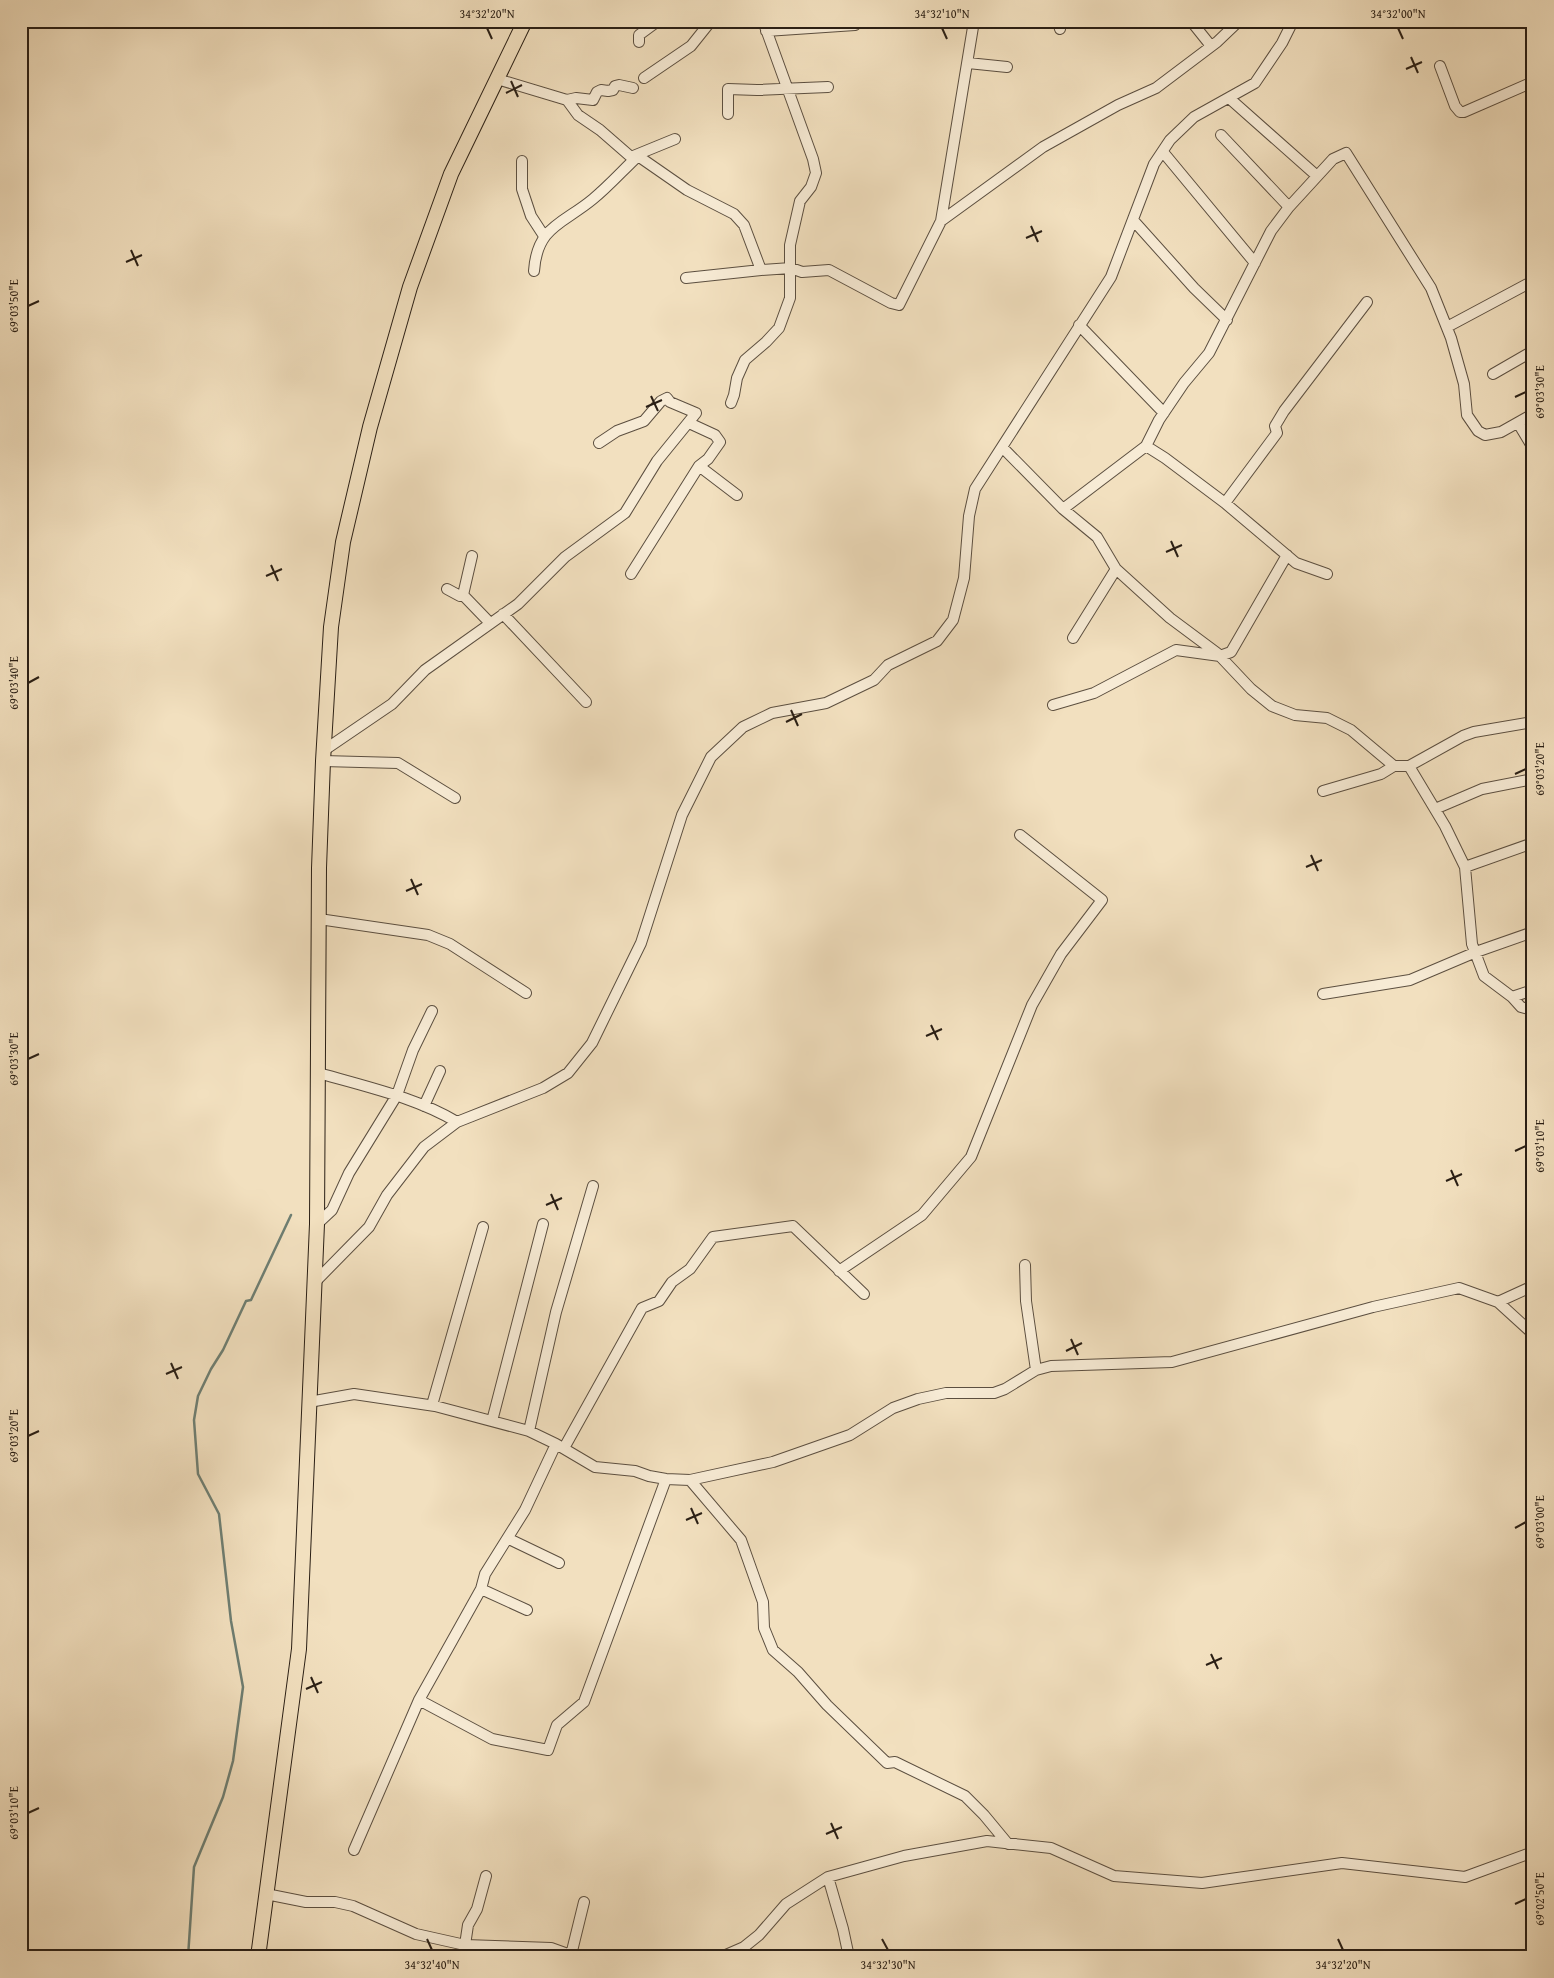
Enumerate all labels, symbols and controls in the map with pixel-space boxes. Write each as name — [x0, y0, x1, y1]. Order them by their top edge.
text: 34°32'20"N — [459, 5, 515, 22]
text: 34°32'10"N — [914, 5, 970, 22]
text: 34°32'00"N — [1370, 5, 1426, 22]
text: 69°03'50"E — [5, 279, 22, 333]
text: 69°03'30"E — [1531, 365, 1548, 419]
text: 69°03'40"E — [5, 656, 22, 710]
text: 69°03'20"E — [1531, 742, 1548, 796]
text: 69°03'30"E — [5, 1032, 22, 1086]
text: 69°03'10"E — [1531, 1119, 1548, 1173]
text: 69°03'20"E — [5, 1409, 22, 1463]
text: 69°03'00"E — [1531, 1495, 1548, 1549]
text: 69°03'10"E — [5, 1786, 22, 1840]
text: 69°02'50"E — [1531, 1872, 1548, 1926]
text: 34°32'40"N — [404, 1956, 460, 1973]
text: 34°32'30"N — [860, 1956, 916, 1973]
text: 34°32'20"N — [1315, 1956, 1371, 1973]

